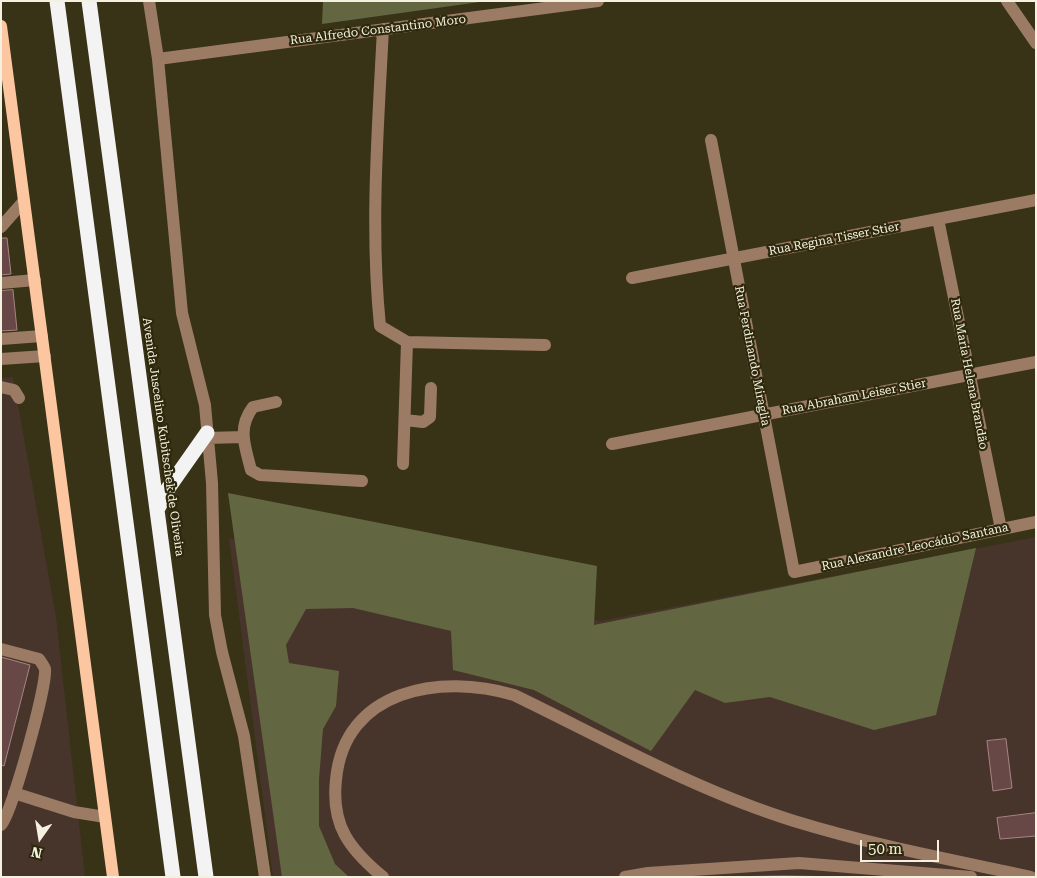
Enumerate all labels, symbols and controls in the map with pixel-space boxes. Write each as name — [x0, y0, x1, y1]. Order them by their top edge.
street label: Rua Alfredo Constantino Moro — [289, 12, 467, 48]
street label: Rua Regina Tisser Stier — [767, 219, 901, 259]
street label: Rua Ferdinando Miraglia — [731, 285, 773, 427]
street label: Rua Maria Helena Brandão — [947, 297, 991, 451]
street label: Avenida Juscelino Kubitschek de Oliveira — [139, 317, 187, 557]
street label: Rua Abraham Leiser Stier — [781, 376, 927, 418]
street label: Rua Alexandre Leocádio Santana — [820, 520, 1010, 574]
north arrow — [15, 813, 65, 863]
scale bar — [862, 830, 941, 862]
text: 50 m — [868, 840, 902, 858]
text: N — [30, 844, 44, 862]

